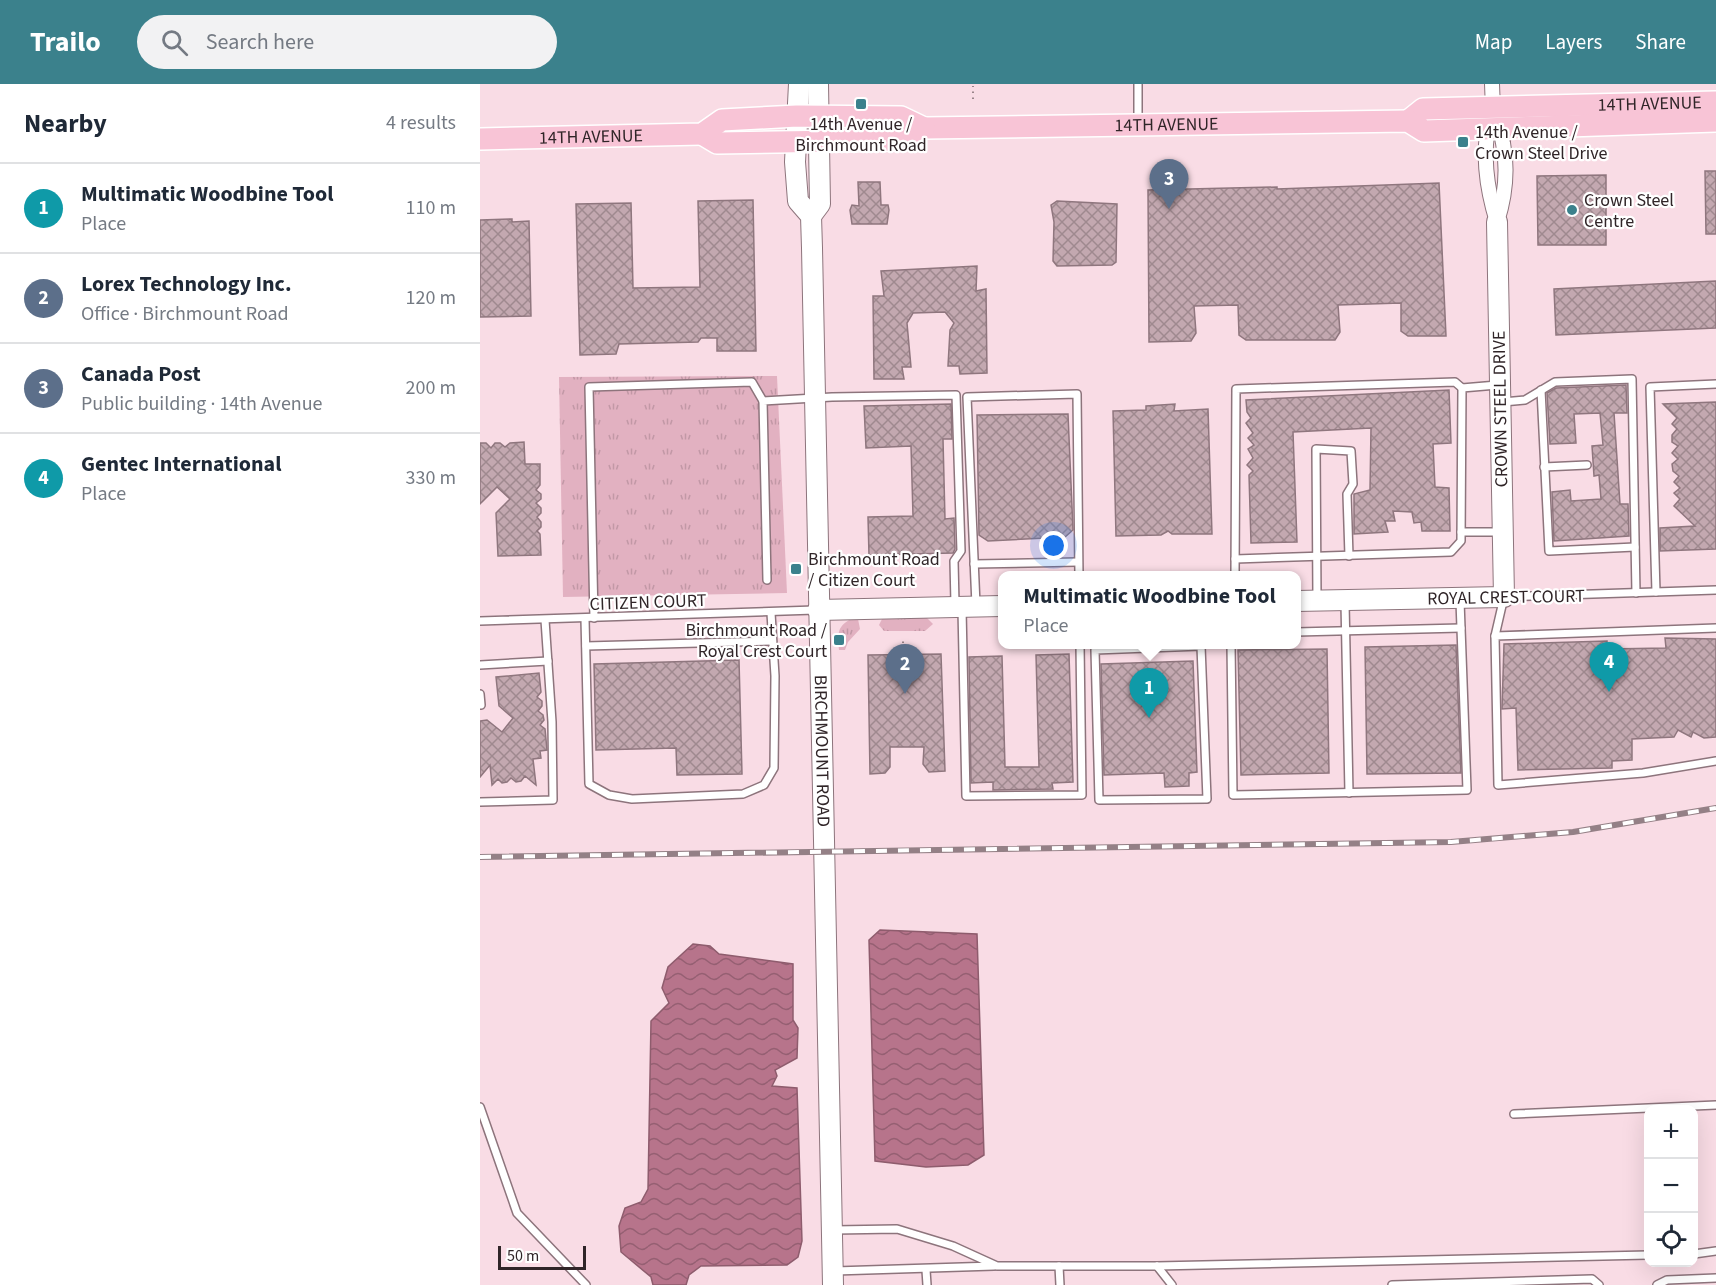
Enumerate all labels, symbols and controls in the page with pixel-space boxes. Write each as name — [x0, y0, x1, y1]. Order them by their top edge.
search box — [137, 15, 557, 69]
text: Trailo — [30, 22, 101, 62]
icon: search — [158, 26, 191, 59]
text: Search here — [206, 26, 314, 58]
text: Map — [1475, 27, 1512, 57]
text: Layers — [1545, 27, 1602, 57]
text: Share — [1635, 27, 1686, 57]
street label: 14TH AVENUE — [1597, 90, 1702, 118]
marker: 14th Avenue / Birchmount Road — [854, 97, 868, 111]
text: Nearby — [24, 105, 107, 142]
text: 4 results — [386, 109, 456, 137]
place label: 14th Avenue / Birchmount Road — [795, 112, 927, 158]
street label: 14TH AVENUE — [1114, 112, 1219, 138]
place label: 14th Avenue / Crown Steel Drive — [1475, 120, 1608, 166]
street label: 14TH AVENUE — [539, 123, 643, 151]
marker: 14th Avenue / Crown Steel Drive — [1456, 135, 1470, 149]
pin: 3 — [1150, 160, 1188, 209]
text: Multimatic Woodbine Tool — [81, 178, 334, 210]
place label: Crown Steel Centre — [1584, 188, 1674, 234]
text: 1 — [38, 194, 49, 222]
text: 110 m — [406, 194, 456, 222]
marker: Crown Steel Centre — [1565, 203, 1579, 217]
text: Place — [81, 210, 126, 238]
text: Lorex Technology Inc. — [81, 268, 292, 300]
text: 2 — [38, 284, 49, 312]
text: 120 m — [406, 284, 456, 312]
text: Office · Birchmount Road — [81, 300, 289, 328]
street label: CROWN STEEL DRIVE — [1487, 330, 1514, 488]
text: Canada Post — [81, 358, 201, 390]
text: 3 — [38, 374, 49, 402]
text: 200 m — [406, 374, 456, 402]
text: Public building · 14th Avenue — [81, 390, 323, 418]
text: Gentec International — [81, 448, 281, 480]
text: 4 — [38, 464, 49, 492]
text: 330 m — [406, 464, 456, 492]
text: Place — [81, 480, 126, 508]
your location — [1039, 531, 1068, 560]
place label: Birchmount Road / Citizen Court — [808, 547, 940, 593]
marker: Birchmount Road / Citizen Court — [789, 562, 803, 576]
popup — [998, 571, 1301, 649]
text: Multimatic Woodbine Tool — [1023, 580, 1276, 612]
street label: ROYAL CREST COURT — [1427, 584, 1585, 611]
street label: CITIZEN COURT — [589, 588, 707, 617]
text: Place — [1023, 612, 1068, 640]
place label: Birchmount Road / Royal Crest Court — [685, 618, 828, 664]
marker: Birchmount Road / Royal Crest Court — [832, 633, 846, 647]
pin: 4 — [1590, 642, 1628, 692]
pin: 2 — [886, 644, 924, 694]
pin: 1 — [1130, 668, 1168, 718]
street label: BIRCHMOUNT ROAD — [808, 675, 836, 827]
map controls — [1644, 1105, 1698, 1267]
button: + — [1644, 1105, 1698, 1159]
button: − — [1644, 1159, 1698, 1213]
button: locate — [1644, 1213, 1698, 1267]
scale bar — [498, 1243, 586, 1270]
text: 50 m — [507, 1245, 539, 1267]

